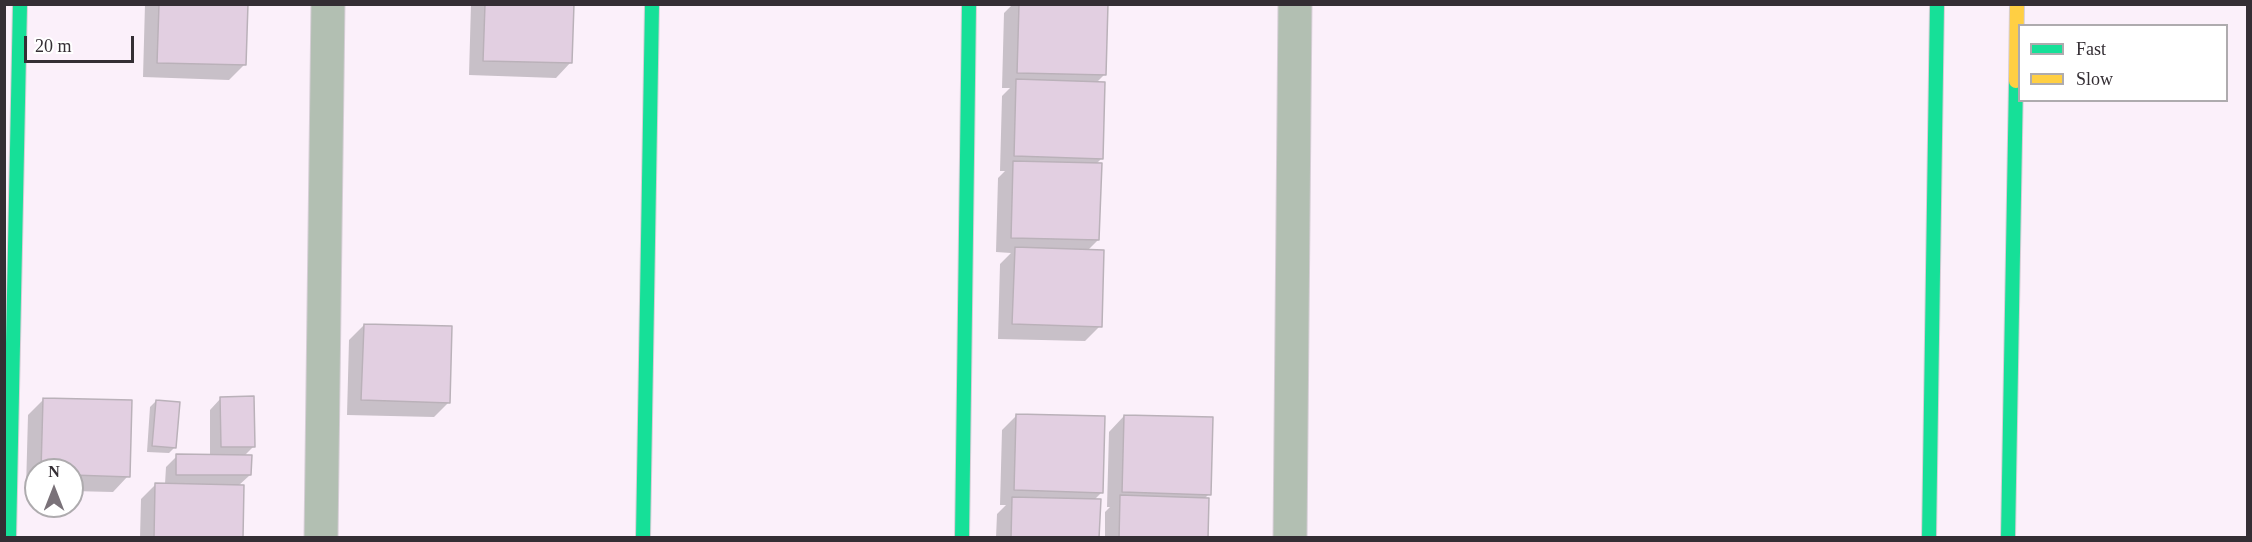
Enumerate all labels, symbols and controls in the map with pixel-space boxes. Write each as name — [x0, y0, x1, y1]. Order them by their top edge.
scale bar — [27, 24, 136, 62]
legend — [2018, 24, 2228, 102]
text: 20 m — [35, 36, 72, 56]
text: Fast — [2076, 39, 2106, 59]
text: Slow — [2076, 69, 2113, 89]
north arrow — [24, 458, 84, 518]
text: N — [48, 463, 60, 480]

